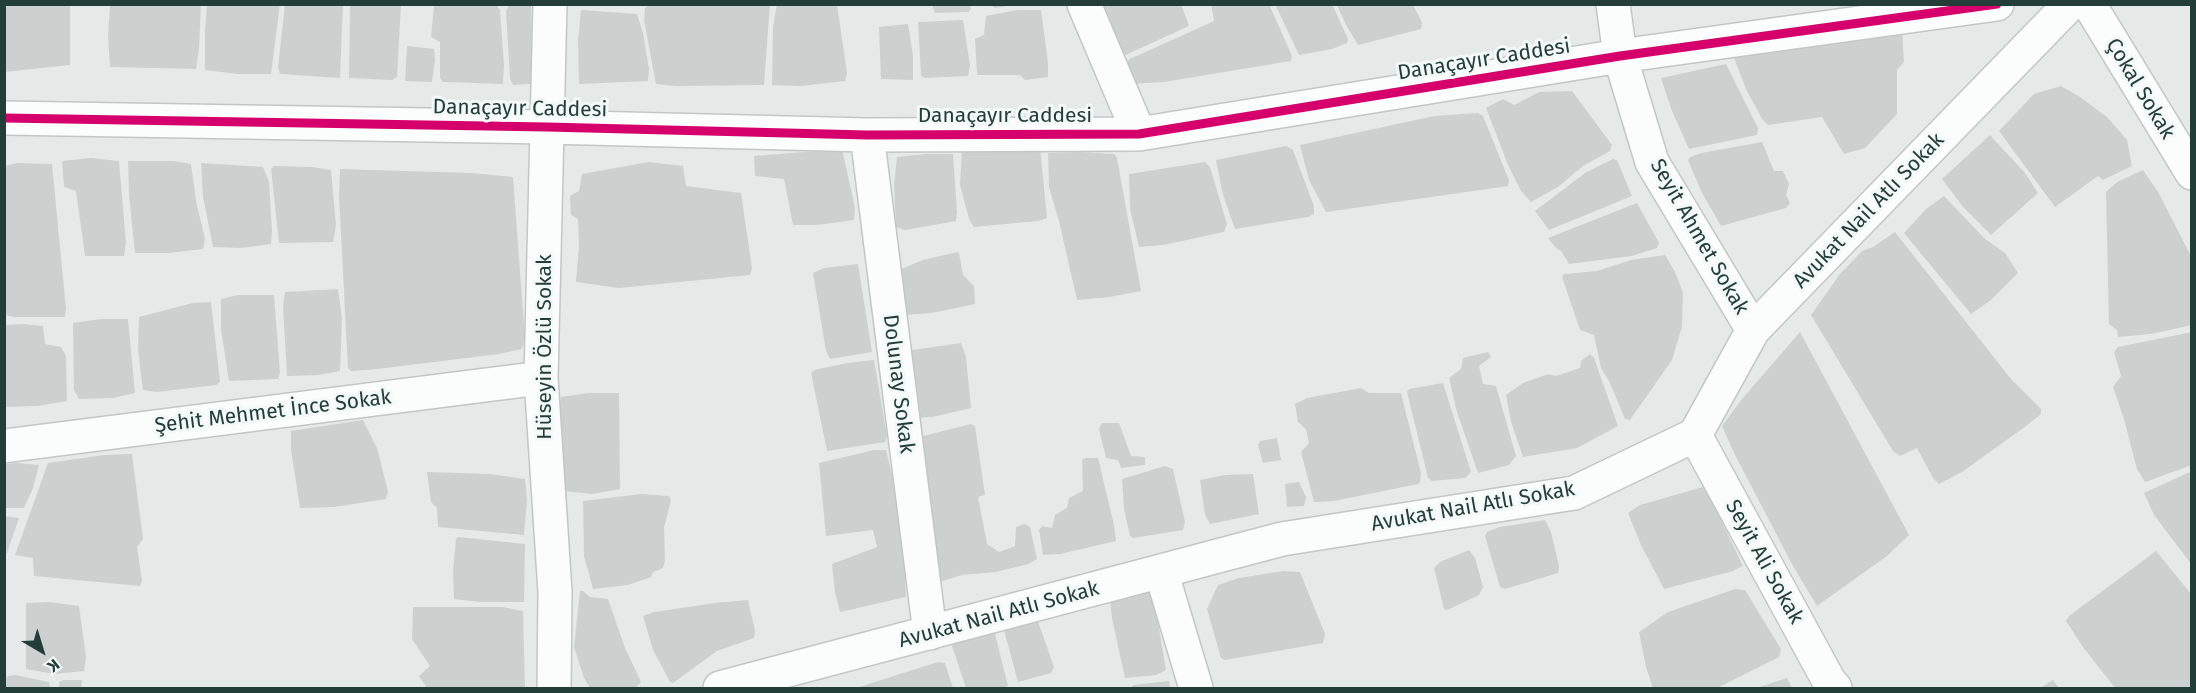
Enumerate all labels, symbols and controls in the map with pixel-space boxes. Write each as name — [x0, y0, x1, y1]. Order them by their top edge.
street label: Danaçayır Caddesi — [1396, 34, 1572, 86]
street label: Çokal Sokak — [2100, 34, 2180, 144]
street label: Danaçayır Caddesi — [432, 95, 608, 123]
street label: Danaçayır Caddesi — [918, 103, 1092, 129]
street label: Avukat Nail Atlı Sokak — [1788, 128, 1950, 294]
street label: Seyit Ahmet Sokak — [1644, 155, 1754, 319]
street label: Hüseyin Özlü Sokak — [532, 254, 558, 440]
street label: Dolunay Sokak — [877, 313, 919, 455]
street label: Şehit Mehmet İnce Sokak — [153, 385, 393, 439]
street label: Avukat Nail Atlı Sokak — [1369, 477, 1577, 537]
street label: Seyit Ali Sokak — [1719, 495, 1809, 629]
street label: Avukat Nail Atlı Sokak — [896, 576, 1102, 654]
north arrow — [12, 621, 72, 681]
text: K — [44, 655, 63, 676]

